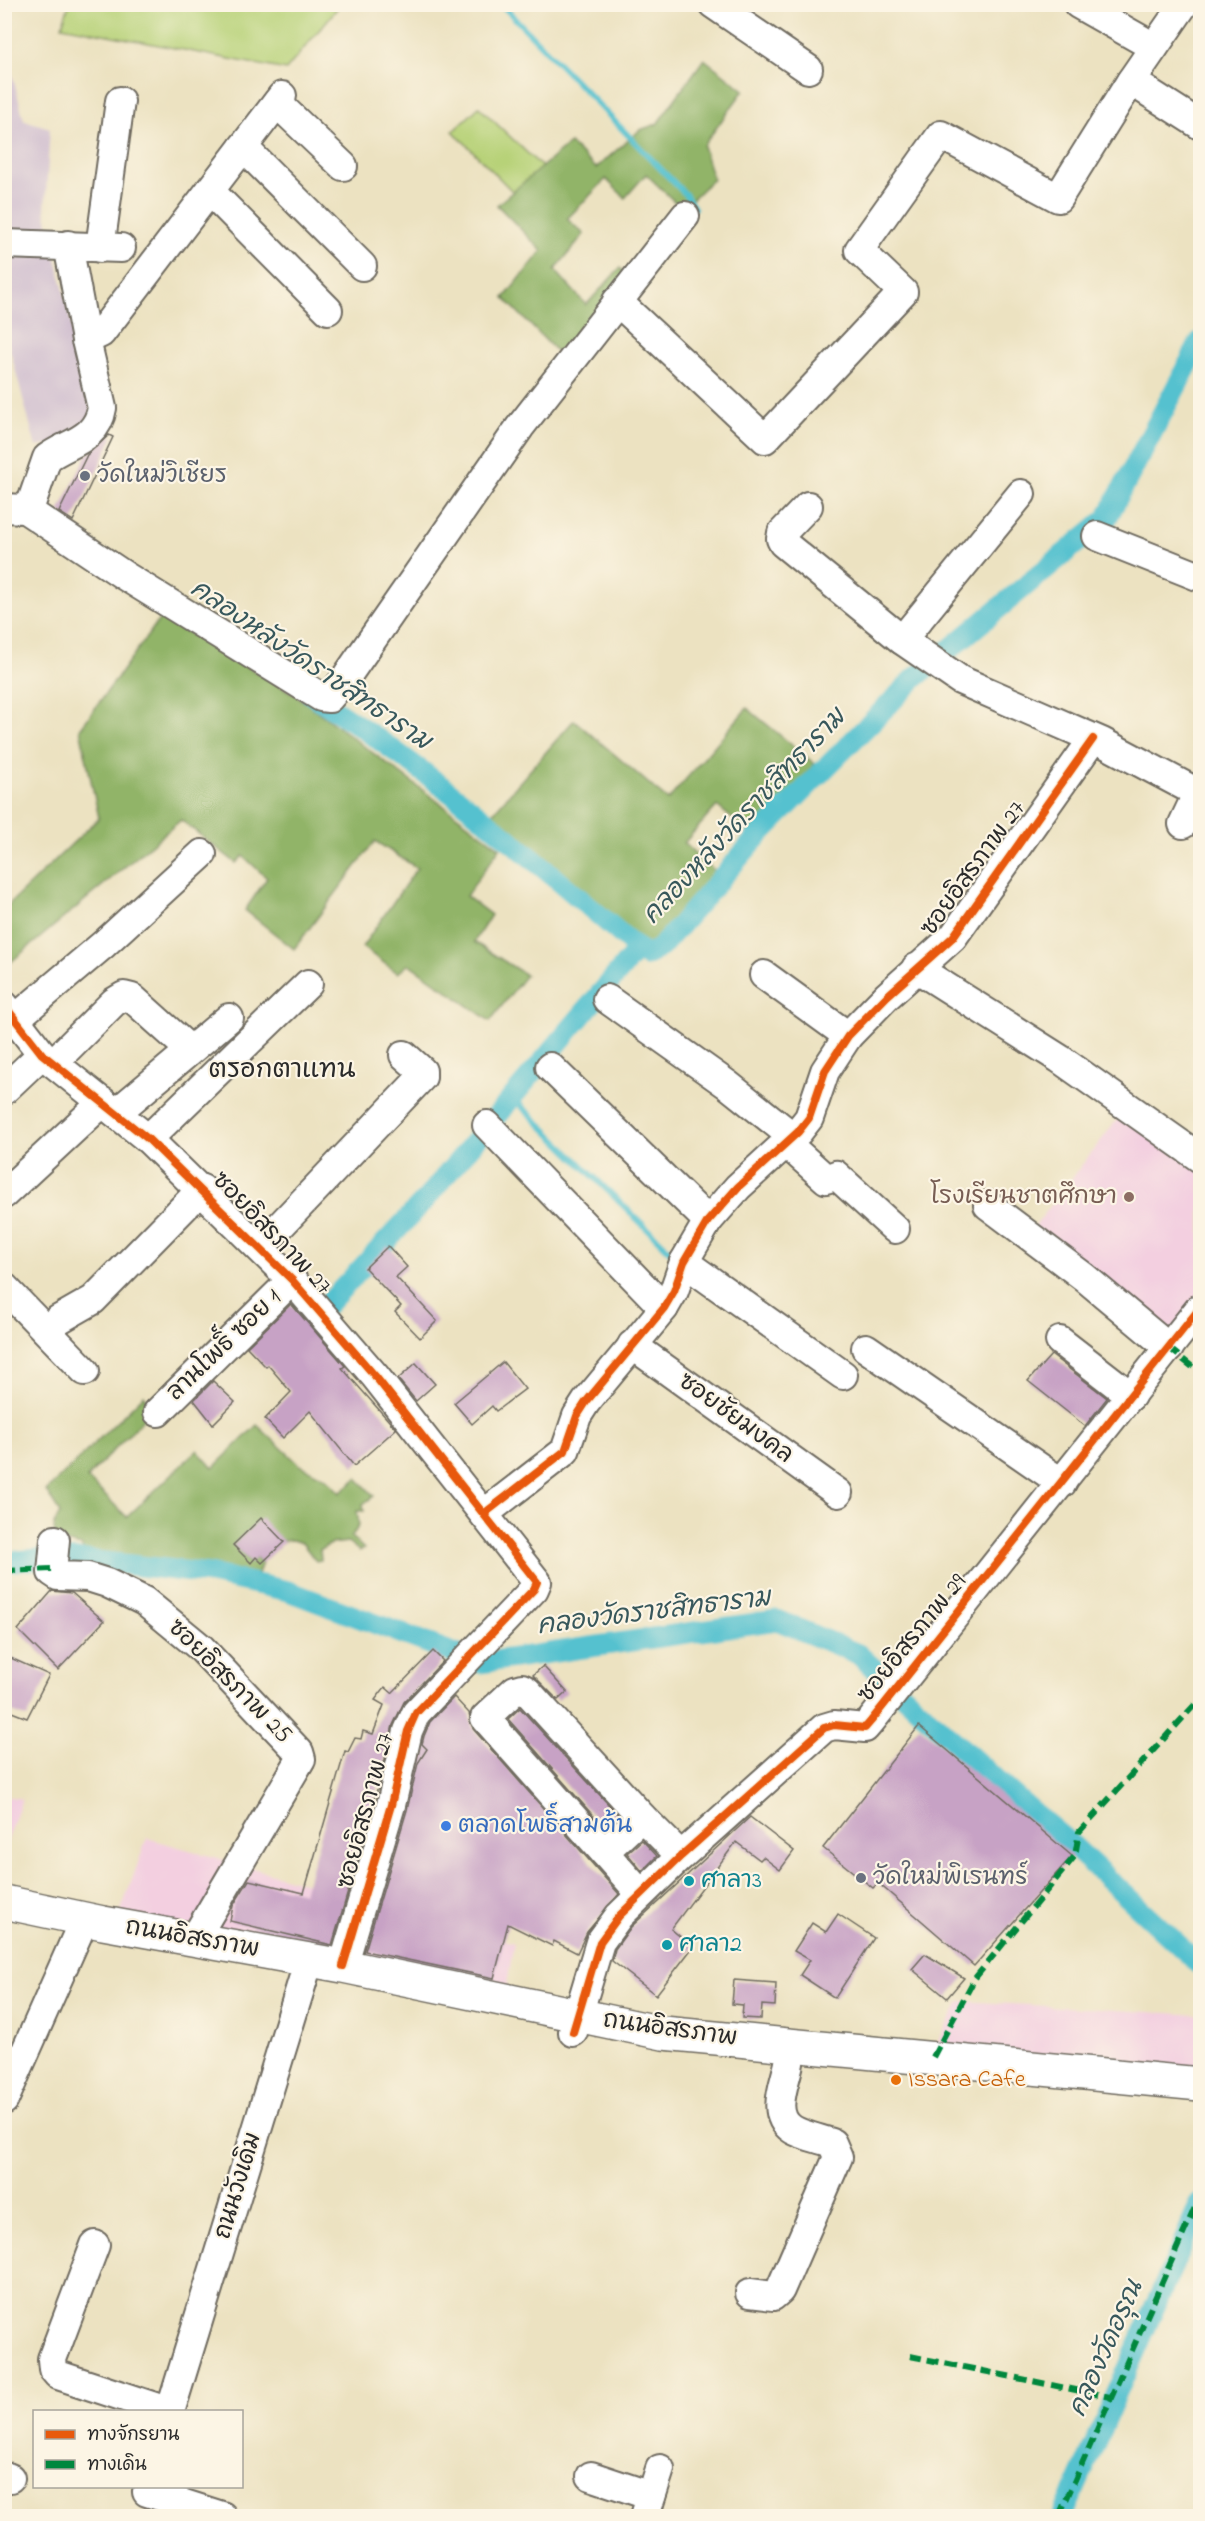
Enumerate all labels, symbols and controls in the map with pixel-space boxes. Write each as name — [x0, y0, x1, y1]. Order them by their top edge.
place label: วัดใหม่วิเชียร — [97, 458, 227, 494]
marker: วัดใหม่วิเชียร — [78, 469, 92, 483]
water label: คลองหลังวัดราชสิทธาราม — [182, 571, 440, 762]
water label: คลองหลังวัดราชสิทธาราม — [635, 699, 857, 934]
street label: ซอยอิสรภาพ 27 — [913, 794, 1035, 944]
district label: ตรอกตาแทน — [209, 1052, 356, 1090]
street label: ซอยอิสรภาพ 27 — [203, 1164, 339, 1304]
place label: โรงเรียนชาตศึกษา — [930, 1179, 1117, 1215]
marker: โรงเรียนชาตศึกษา — [1122, 1190, 1136, 1204]
street label: ลานโพธิ์ ซอย 1 — [155, 1277, 291, 1410]
street label: ซอยชัยมงคล — [670, 1365, 800, 1473]
street label: ซอยอิสรภาพ 29 — [850, 1566, 977, 1711]
water label: คลองวัดราชสิทธาราม — [535, 1580, 775, 1646]
street label: ซอยอิสรภาพ 25 — [159, 1612, 299, 1752]
street label: ซอยอิสรภาพ 27 — [329, 1729, 405, 1893]
place label: ตลาดโพธิ์สามต้น — [458, 1801, 632, 1844]
marker: ตลาดโพธิ์สามต้น — [439, 1819, 453, 1833]
place label: วัดใหม่พิเรนทร์ — [873, 1860, 1028, 1896]
place label: ศาลา3 — [701, 1864, 762, 1899]
marker: วัดใหม่พิเรนทร์ — [854, 1871, 868, 1885]
marker: ศาลา3 — [682, 1874, 696, 1888]
street label: ถนนอิสรภาพ — [122, 1910, 262, 1968]
place label: ศาลา2 — [679, 1928, 742, 1963]
marker: ศาลา2 — [660, 1938, 674, 1952]
street label: ถนนอิสรภาพ — [601, 2003, 739, 2057]
place label: Issara Cafe — [908, 2063, 1026, 2098]
marker: Issara Cafe — [889, 2073, 903, 2087]
street label: ถนนวังเดิม — [206, 2128, 272, 2244]
water label: คลองวัดอรุณ — [1060, 2273, 1155, 2423]
legend — [33, 2410, 243, 2488]
text: ทางจักรยาน — [87, 2423, 179, 2449]
text: ทางเดิน — [87, 2453, 147, 2479]

